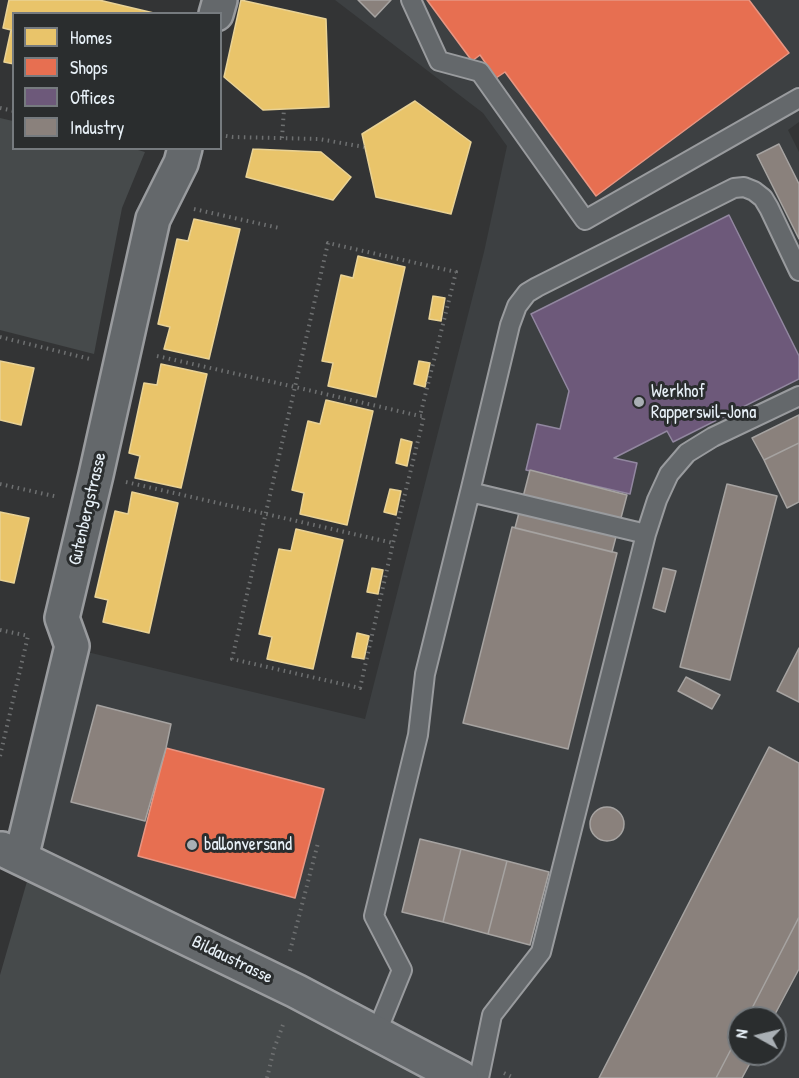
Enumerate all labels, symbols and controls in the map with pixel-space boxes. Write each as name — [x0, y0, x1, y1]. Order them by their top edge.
legend — [12, 12, 222, 150]
text: Homes — [70, 25, 112, 50]
text: Shops — [70, 55, 108, 80]
text: Offices — [70, 85, 115, 110]
text: Industry — [70, 115, 124, 140]
place label: Werkhof Rapperswil-Jona — [651, 381, 756, 424]
marker: Werkhof Rapperswil-Jona — [632, 395, 646, 409]
street label: Gutenbergstrasse — [65, 451, 111, 567]
place label: ballonversand — [204, 834, 292, 856]
marker: ballonversand — [185, 838, 199, 852]
street label: Bildaustrasse — [188, 931, 276, 989]
north arrow — [727, 1006, 787, 1066]
text: N — [730, 1028, 753, 1040]

